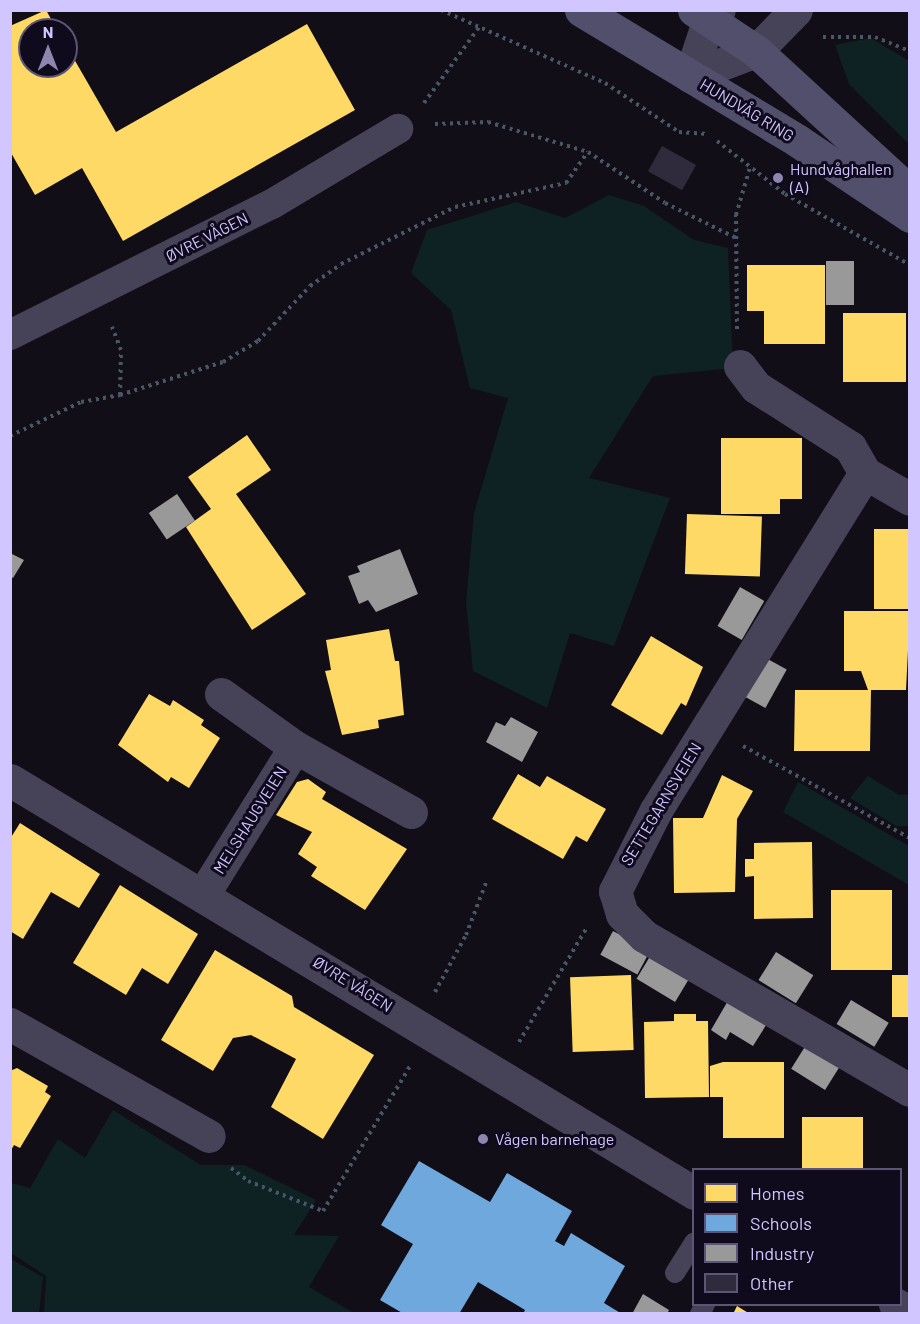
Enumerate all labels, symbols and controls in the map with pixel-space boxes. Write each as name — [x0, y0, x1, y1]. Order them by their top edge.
north arrow — [18, 18, 78, 78]
text: N — [43, 22, 53, 41]
street label: HUNDVÅG RING — [697, 74, 797, 146]
place label: Hundvåghallen (A) — [790, 159, 892, 197]
marker: Hundvåghallen (A) — [771, 171, 785, 185]
street label: ØVRE VÅGEN — [163, 208, 251, 266]
street label: SETTEGARNSVEIEN — [617, 739, 705, 869]
street label: MELSHAUGVEIEN — [209, 763, 291, 877]
street label: ØVRE VÅGEN — [310, 952, 396, 1016]
place label: Vågen barnehage — [495, 1129, 614, 1149]
marker: Vågen barnehage — [476, 1132, 490, 1146]
legend — [692, 1168, 902, 1306]
text: Homes — [750, 1182, 804, 1204]
text: Schools — [750, 1212, 812, 1234]
text: Industry — [750, 1242, 814, 1264]
text: Other — [750, 1272, 793, 1294]

